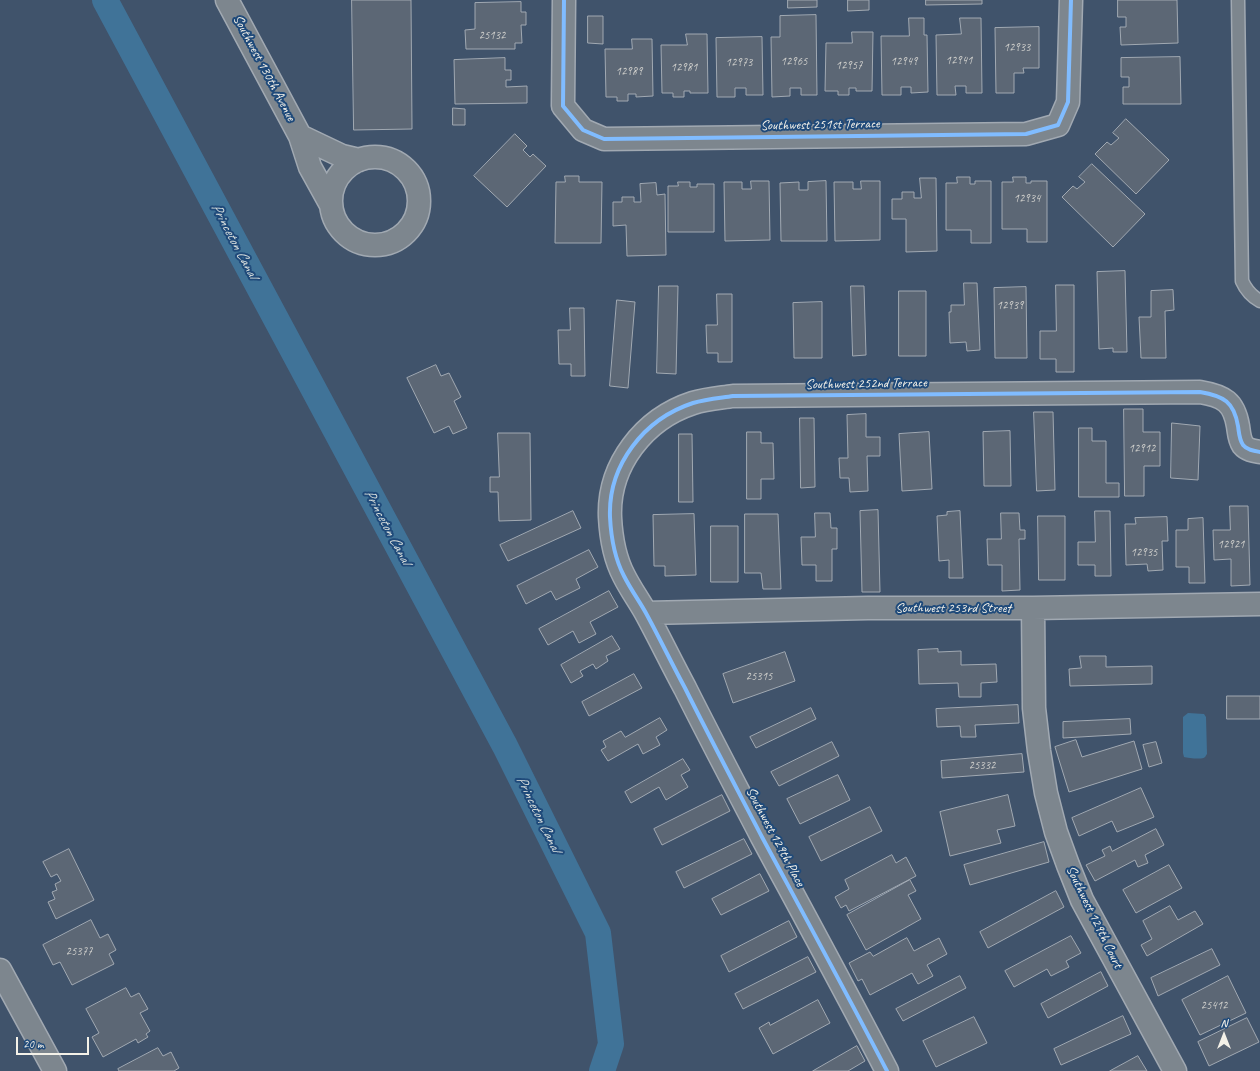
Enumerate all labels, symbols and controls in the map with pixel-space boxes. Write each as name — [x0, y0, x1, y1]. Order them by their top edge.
street label: Southwest 130th Avenue — [229, 12, 299, 124]
house number: 25132 — [479, 29, 505, 43]
house number: 12933 — [1004, 41, 1030, 55]
house number: 12941 — [946, 54, 972, 68]
house number: 12965 — [781, 55, 807, 69]
house number: 12949 — [891, 55, 917, 69]
house number: 12973 — [726, 56, 752, 70]
house number: 12957 — [836, 59, 862, 73]
house number: 12981 — [671, 61, 697, 75]
house number: 12989 — [616, 65, 642, 79]
street label: Southwest 251st Terrace — [760, 116, 880, 134]
house number: 12934 — [1014, 192, 1040, 206]
water label: Princeton Canal — [207, 201, 261, 281]
house number: 12939 — [997, 299, 1023, 313]
street label: Southwest 252nd Terrace — [805, 375, 927, 393]
house number: 12912 — [1129, 442, 1155, 456]
water label: Princeton Canal — [360, 487, 414, 567]
house number: 12921 — [1218, 538, 1244, 552]
house number: 12935 — [1131, 546, 1157, 560]
street label: Southwest 253rd Street — [895, 600, 1011, 616]
house number: 25315 — [746, 670, 772, 684]
house number: 25332 — [969, 759, 995, 773]
water label: Princeton Canal — [512, 773, 564, 855]
street label: Southwest 129th Place — [742, 784, 808, 890]
street label: Southwest 129th Court — [1062, 863, 1126, 971]
house number: 25377 — [66, 945, 92, 959]
house number: 25412 — [1201, 999, 1227, 1013]
north arrow — [1204, 1015, 1244, 1055]
text: N — [1221, 1016, 1227, 1030]
scale bar — [18, 1029, 91, 1055]
text: 20 m — [23, 1036, 43, 1052]

